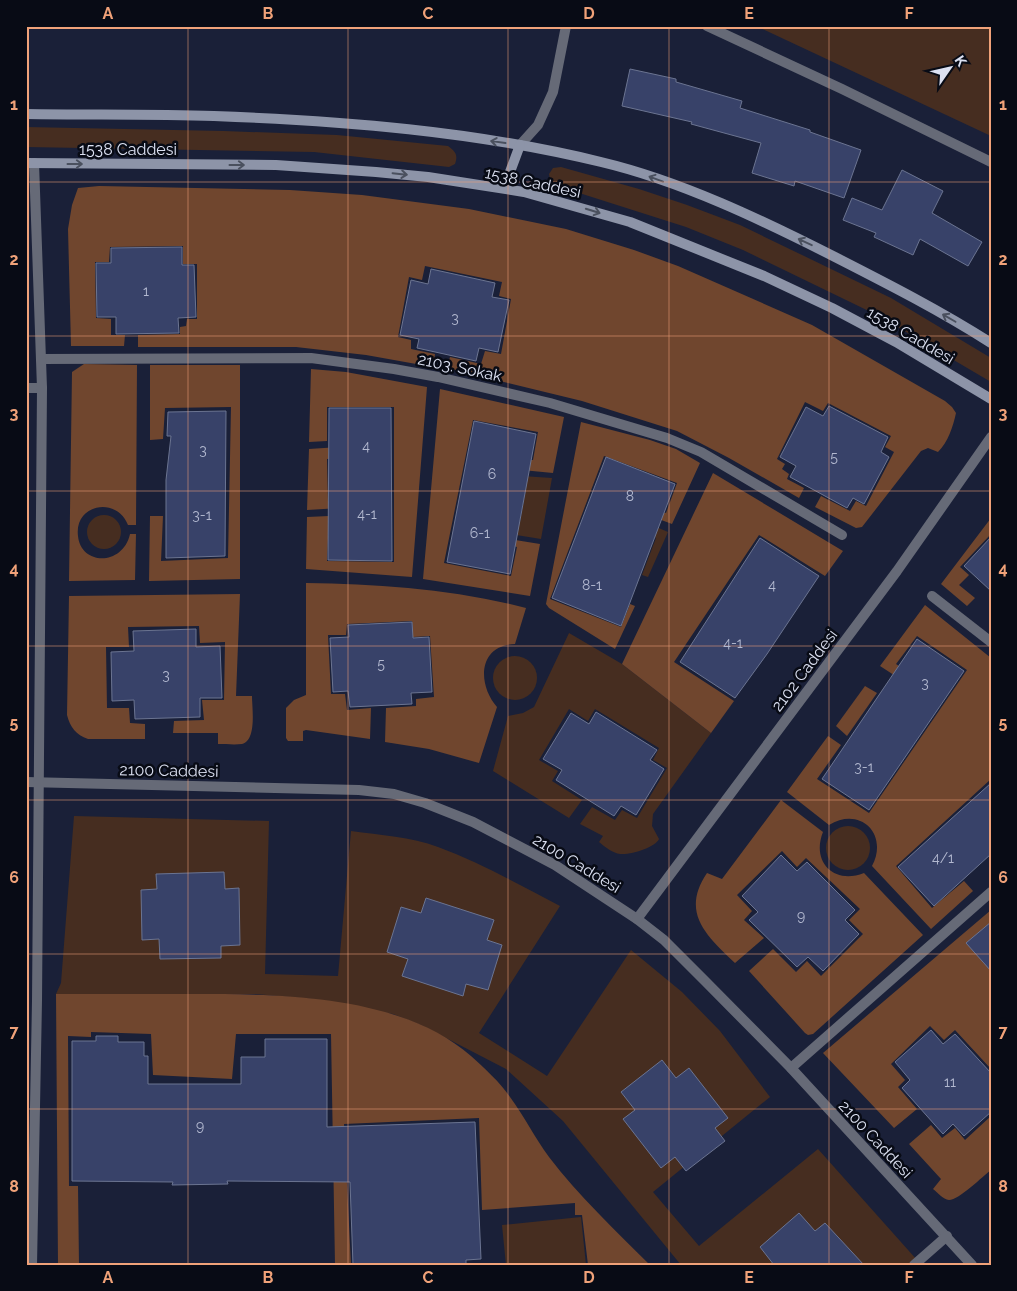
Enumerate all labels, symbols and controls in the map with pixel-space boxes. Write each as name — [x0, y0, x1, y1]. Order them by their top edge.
text: A — [103, 4, 114, 23]
text: B — [263, 4, 274, 23]
text: C — [423, 4, 434, 23]
text: D — [583, 4, 595, 23]
text: E — [744, 4, 754, 23]
text: F — [904, 4, 914, 23]
north arrow — [924, 42, 974, 92]
text: K — [952, 52, 970, 70]
text: 1 — [10, 95, 18, 114]
text: 1 — [999, 95, 1007, 114]
one-way arrow — [490, 137, 506, 147]
street label: 1538 Caddesi — [79, 140, 177, 159]
one-way arrow — [67, 159, 83, 168]
one-way arrow — [229, 160, 245, 170]
street label: 1538 Caddesi — [483, 163, 583, 202]
one-way arrow — [391, 170, 407, 179]
one-way arrow — [648, 174, 664, 183]
one-way arrow — [585, 206, 601, 216]
one-way arrow — [798, 237, 813, 246]
text: 2 — [9, 250, 19, 269]
text: 2 — [998, 250, 1008, 269]
house number: 1 — [143, 283, 149, 299]
street label: 1538 Caddesi — [864, 303, 958, 368]
house number: 3 — [451, 310, 459, 326]
one-way arrow — [942, 312, 956, 322]
street label: 2103. Sokak — [416, 349, 504, 386]
text: 3 — [10, 404, 19, 423]
text: 3 — [999, 404, 1008, 423]
house number: 4 — [362, 438, 370, 454]
house number: 3 — [199, 442, 207, 458]
house number: 5 — [830, 449, 838, 465]
house number: 6 — [488, 466, 496, 482]
house number: 8 — [626, 488, 634, 504]
house number: 4-1 — [357, 506, 377, 522]
house number: 3-1 — [192, 507, 212, 523]
house number: 6-1 — [470, 525, 490, 541]
text: 4 — [9, 559, 19, 578]
text: 4 — [998, 559, 1008, 578]
house number: 8-1 — [582, 577, 602, 593]
house number: 4 — [768, 577, 776, 593]
street label: 2102 Caddesi — [767, 626, 841, 715]
house number: 4-1 — [723, 635, 743, 651]
house number: 5 — [377, 656, 385, 672]
house number: 3 — [162, 667, 170, 683]
house number: 3 — [921, 675, 929, 691]
text: 5 — [10, 713, 19, 732]
text: 5 — [999, 713, 1008, 732]
house number: 3-1 — [854, 759, 874, 775]
street label: 2100 Caddesi — [119, 760, 219, 781]
street label: 2100 Caddesi — [529, 830, 624, 897]
house number: 4/1 — [932, 850, 954, 866]
text: 6 — [9, 868, 19, 887]
text: 6 — [998, 868, 1008, 887]
house number: 9 — [797, 908, 805, 924]
text: 7 — [10, 1022, 19, 1041]
text: 7 — [999, 1022, 1008, 1041]
house number: 11 — [944, 1074, 956, 1090]
street label: 2100 Caddesi — [835, 1097, 916, 1182]
house number: 9 — [196, 1118, 204, 1134]
text: 8 — [9, 1177, 19, 1196]
text: 8 — [998, 1177, 1008, 1196]
text: A — [103, 1268, 114, 1287]
text: B — [263, 1268, 274, 1287]
text: C — [423, 1268, 434, 1287]
text: D — [583, 1268, 595, 1287]
text: E — [744, 1268, 754, 1287]
text: F — [904, 1268, 914, 1287]

